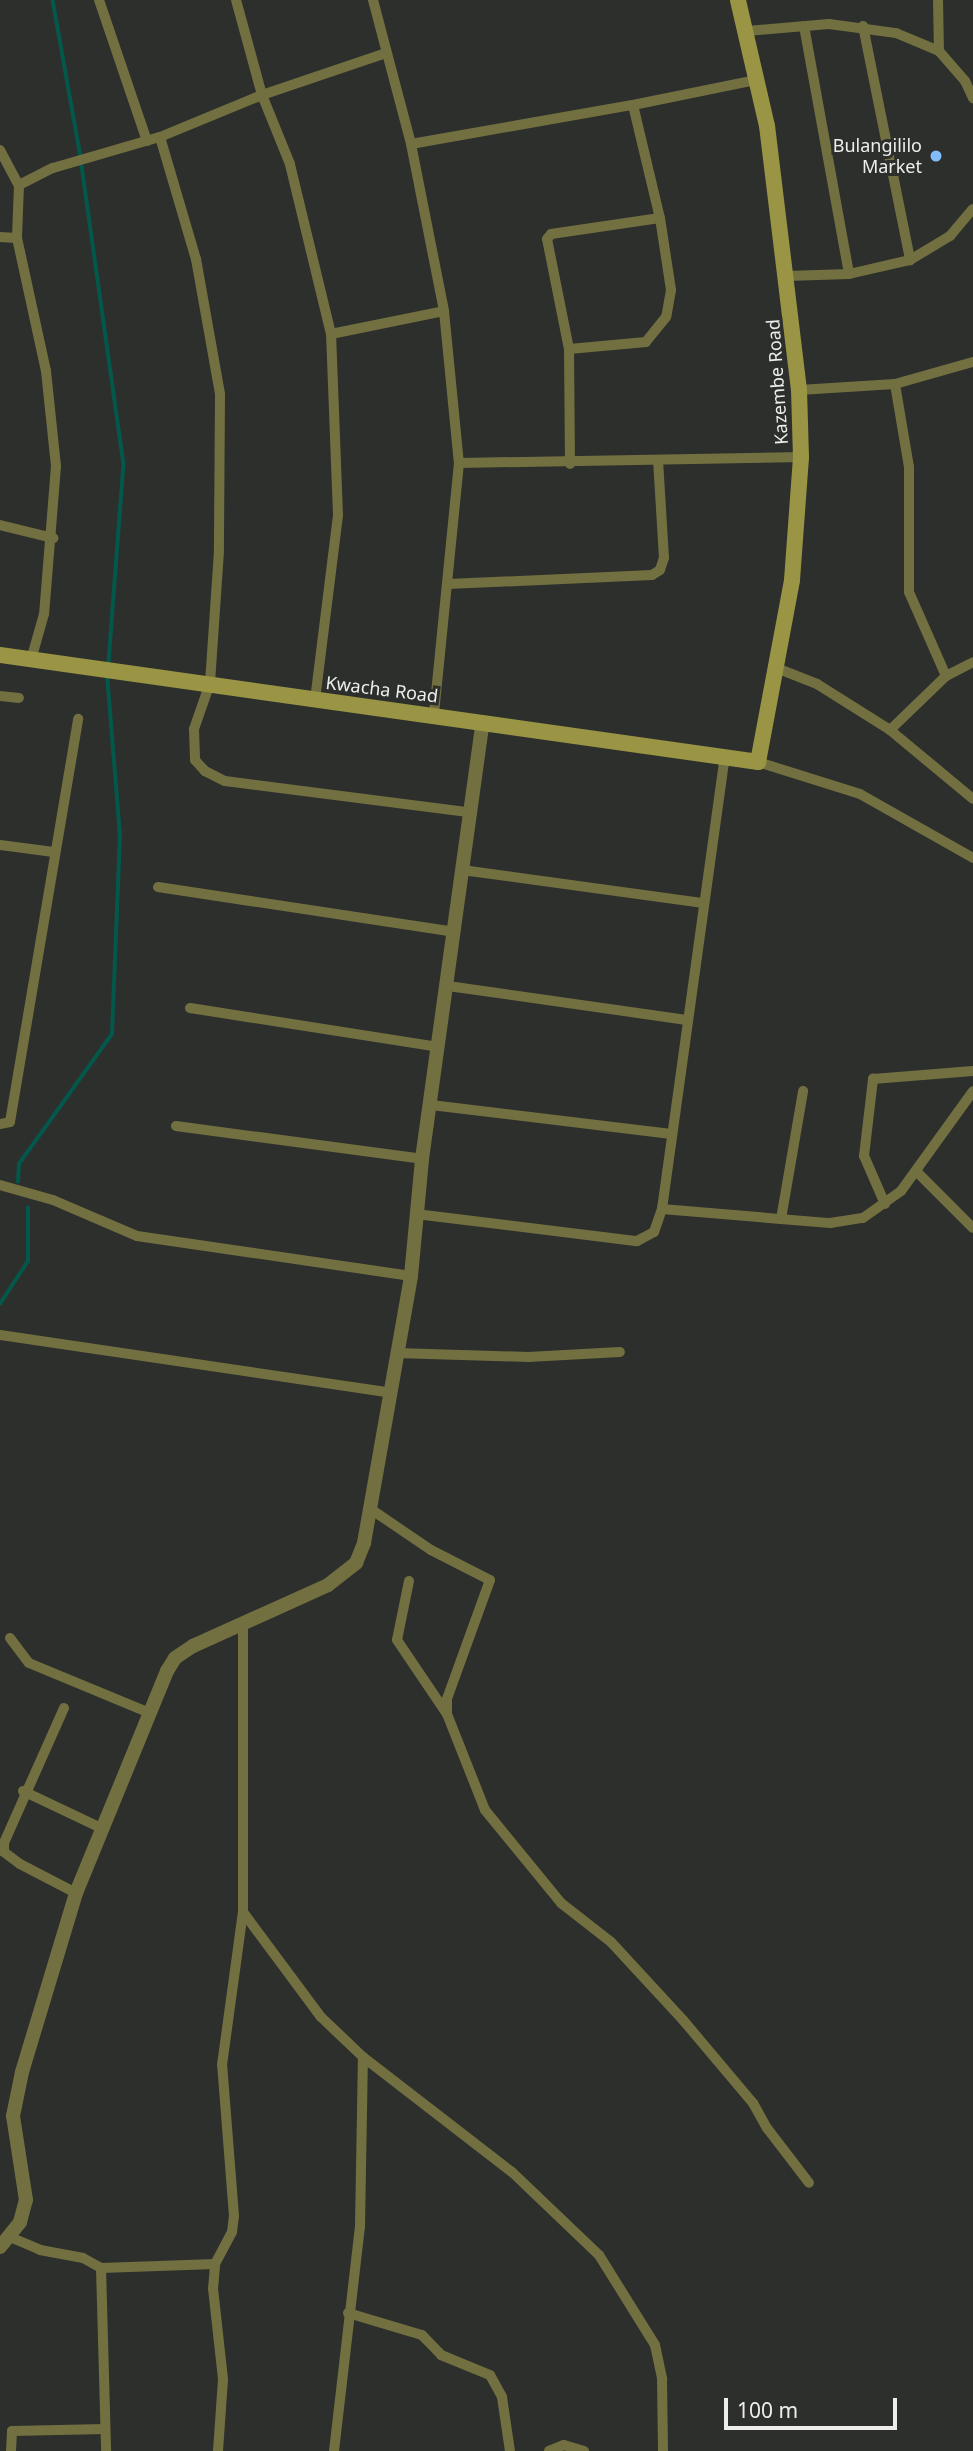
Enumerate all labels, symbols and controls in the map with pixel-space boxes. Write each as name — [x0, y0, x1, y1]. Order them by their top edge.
place label: Bulangililo Market — [833, 135, 922, 178]
marker: Bulangililo Market — [928, 148, 944, 164]
street label: Kazembe Road — [762, 318, 792, 446]
street label: Kwacha Road — [325, 671, 439, 707]
scale bar — [728, 2384, 901, 2428]
text: 100 m — [737, 2396, 798, 2424]

